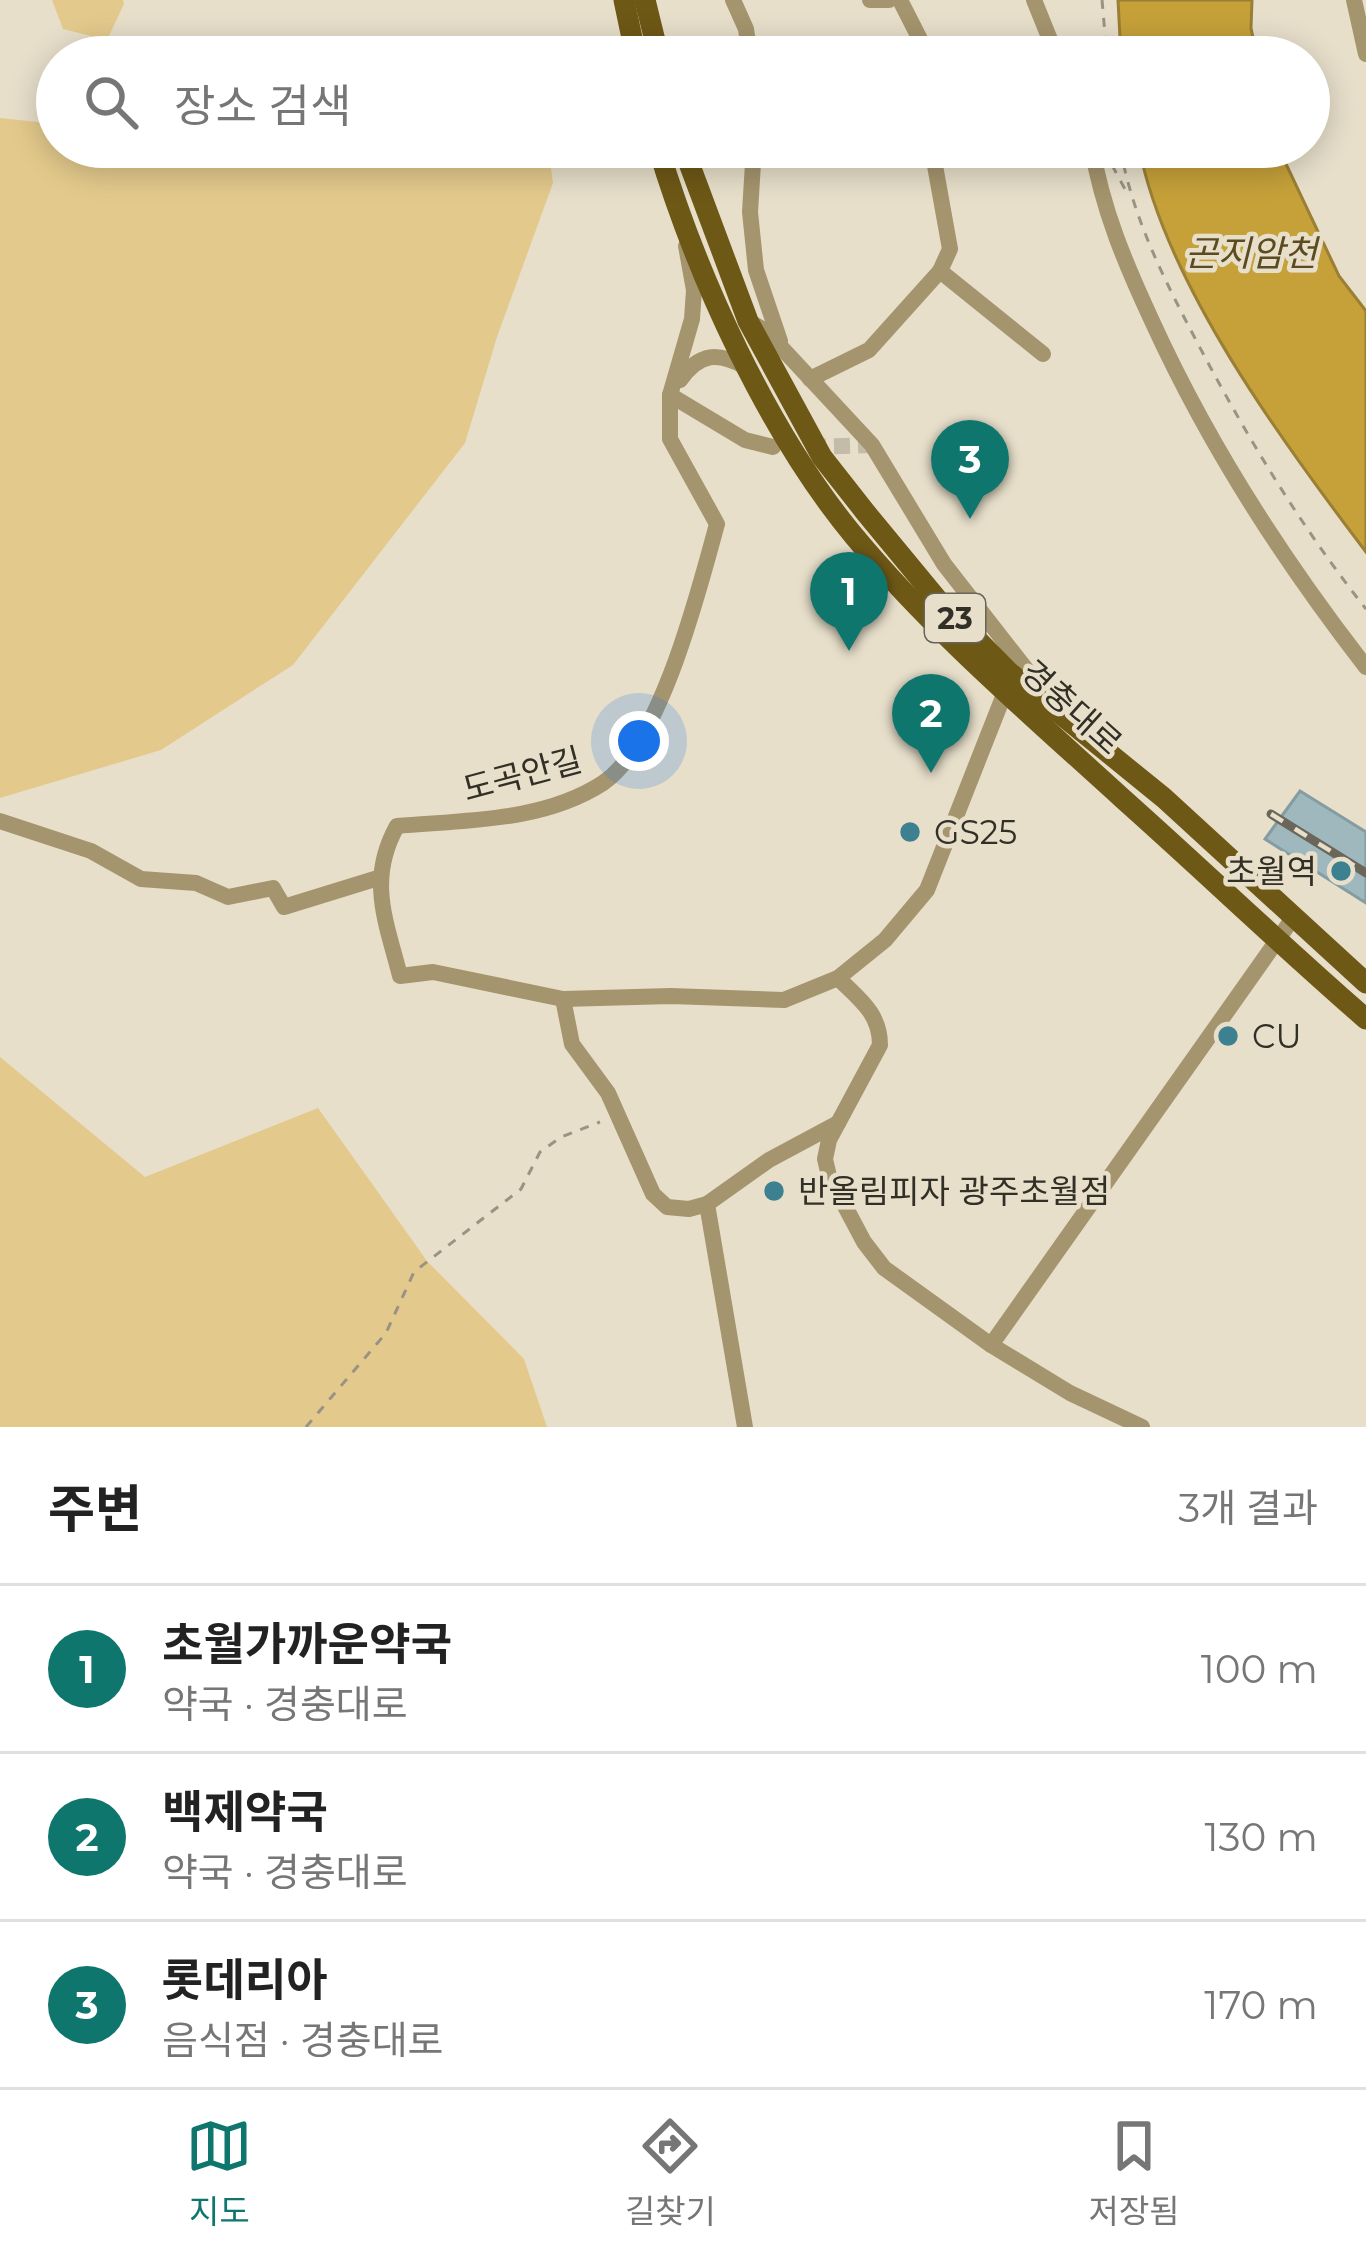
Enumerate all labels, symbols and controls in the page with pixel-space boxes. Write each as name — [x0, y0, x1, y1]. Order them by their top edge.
search box — [36, 36, 1330, 168]
icon: search — [78, 69, 144, 135]
text: 장소 검색 — [174, 78, 351, 133]
water label: 곤지암천 — [1185, 231, 1321, 275]
pin: 3 — [931, 420, 1009, 519]
pin: 1 — [810, 552, 888, 651]
road number: 23 — [925, 594, 985, 642]
street label: 경충대로 — [1013, 652, 1131, 762]
pin: 2 — [892, 674, 970, 773]
your location — [609, 711, 669, 771]
street label: 도곡안길 — [458, 739, 586, 809]
place label: GS25 — [934, 812, 1017, 852]
marker: GS25 — [897, 819, 923, 845]
place label: 초월역 — [1226, 851, 1317, 891]
marker: 초월역 — [1328, 858, 1354, 884]
place label: CU — [1252, 1016, 1302, 1056]
marker: CU — [1215, 1023, 1241, 1049]
place label: 반올림피자 광주초월점 — [798, 1171, 1110, 1211]
marker: 반올림피자 광주초월점 — [761, 1178, 787, 1204]
text: 주변 — [48, 1478, 142, 1540]
text: 3개 결과 — [1178, 1484, 1318, 1532]
text: 초월가까운약국 — [162, 1616, 452, 1671]
text: 1 — [79, 1645, 95, 1693]
text: 100 m — [1201, 1645, 1318, 1693]
text: 약국 · 경충대로 — [162, 1680, 408, 1728]
text: 백제약국 — [162, 1784, 328, 1839]
text: 2 — [75, 1813, 99, 1861]
text: 130 m — [1205, 1813, 1318, 1861]
text: 약국 · 경충대로 — [162, 1848, 408, 1896]
text: 롯데리아 — [162, 1952, 328, 2007]
text: 3 — [75, 1981, 99, 2029]
text: 170 m — [1204, 1981, 1318, 2029]
text: 음식점 · 경충대로 — [162, 2016, 443, 2064]
tab: 지도 — [186, 2113, 252, 2233]
tab: 길찾기 — [625, 2113, 716, 2233]
tab: 저장됨 — [1089, 2113, 1180, 2233]

